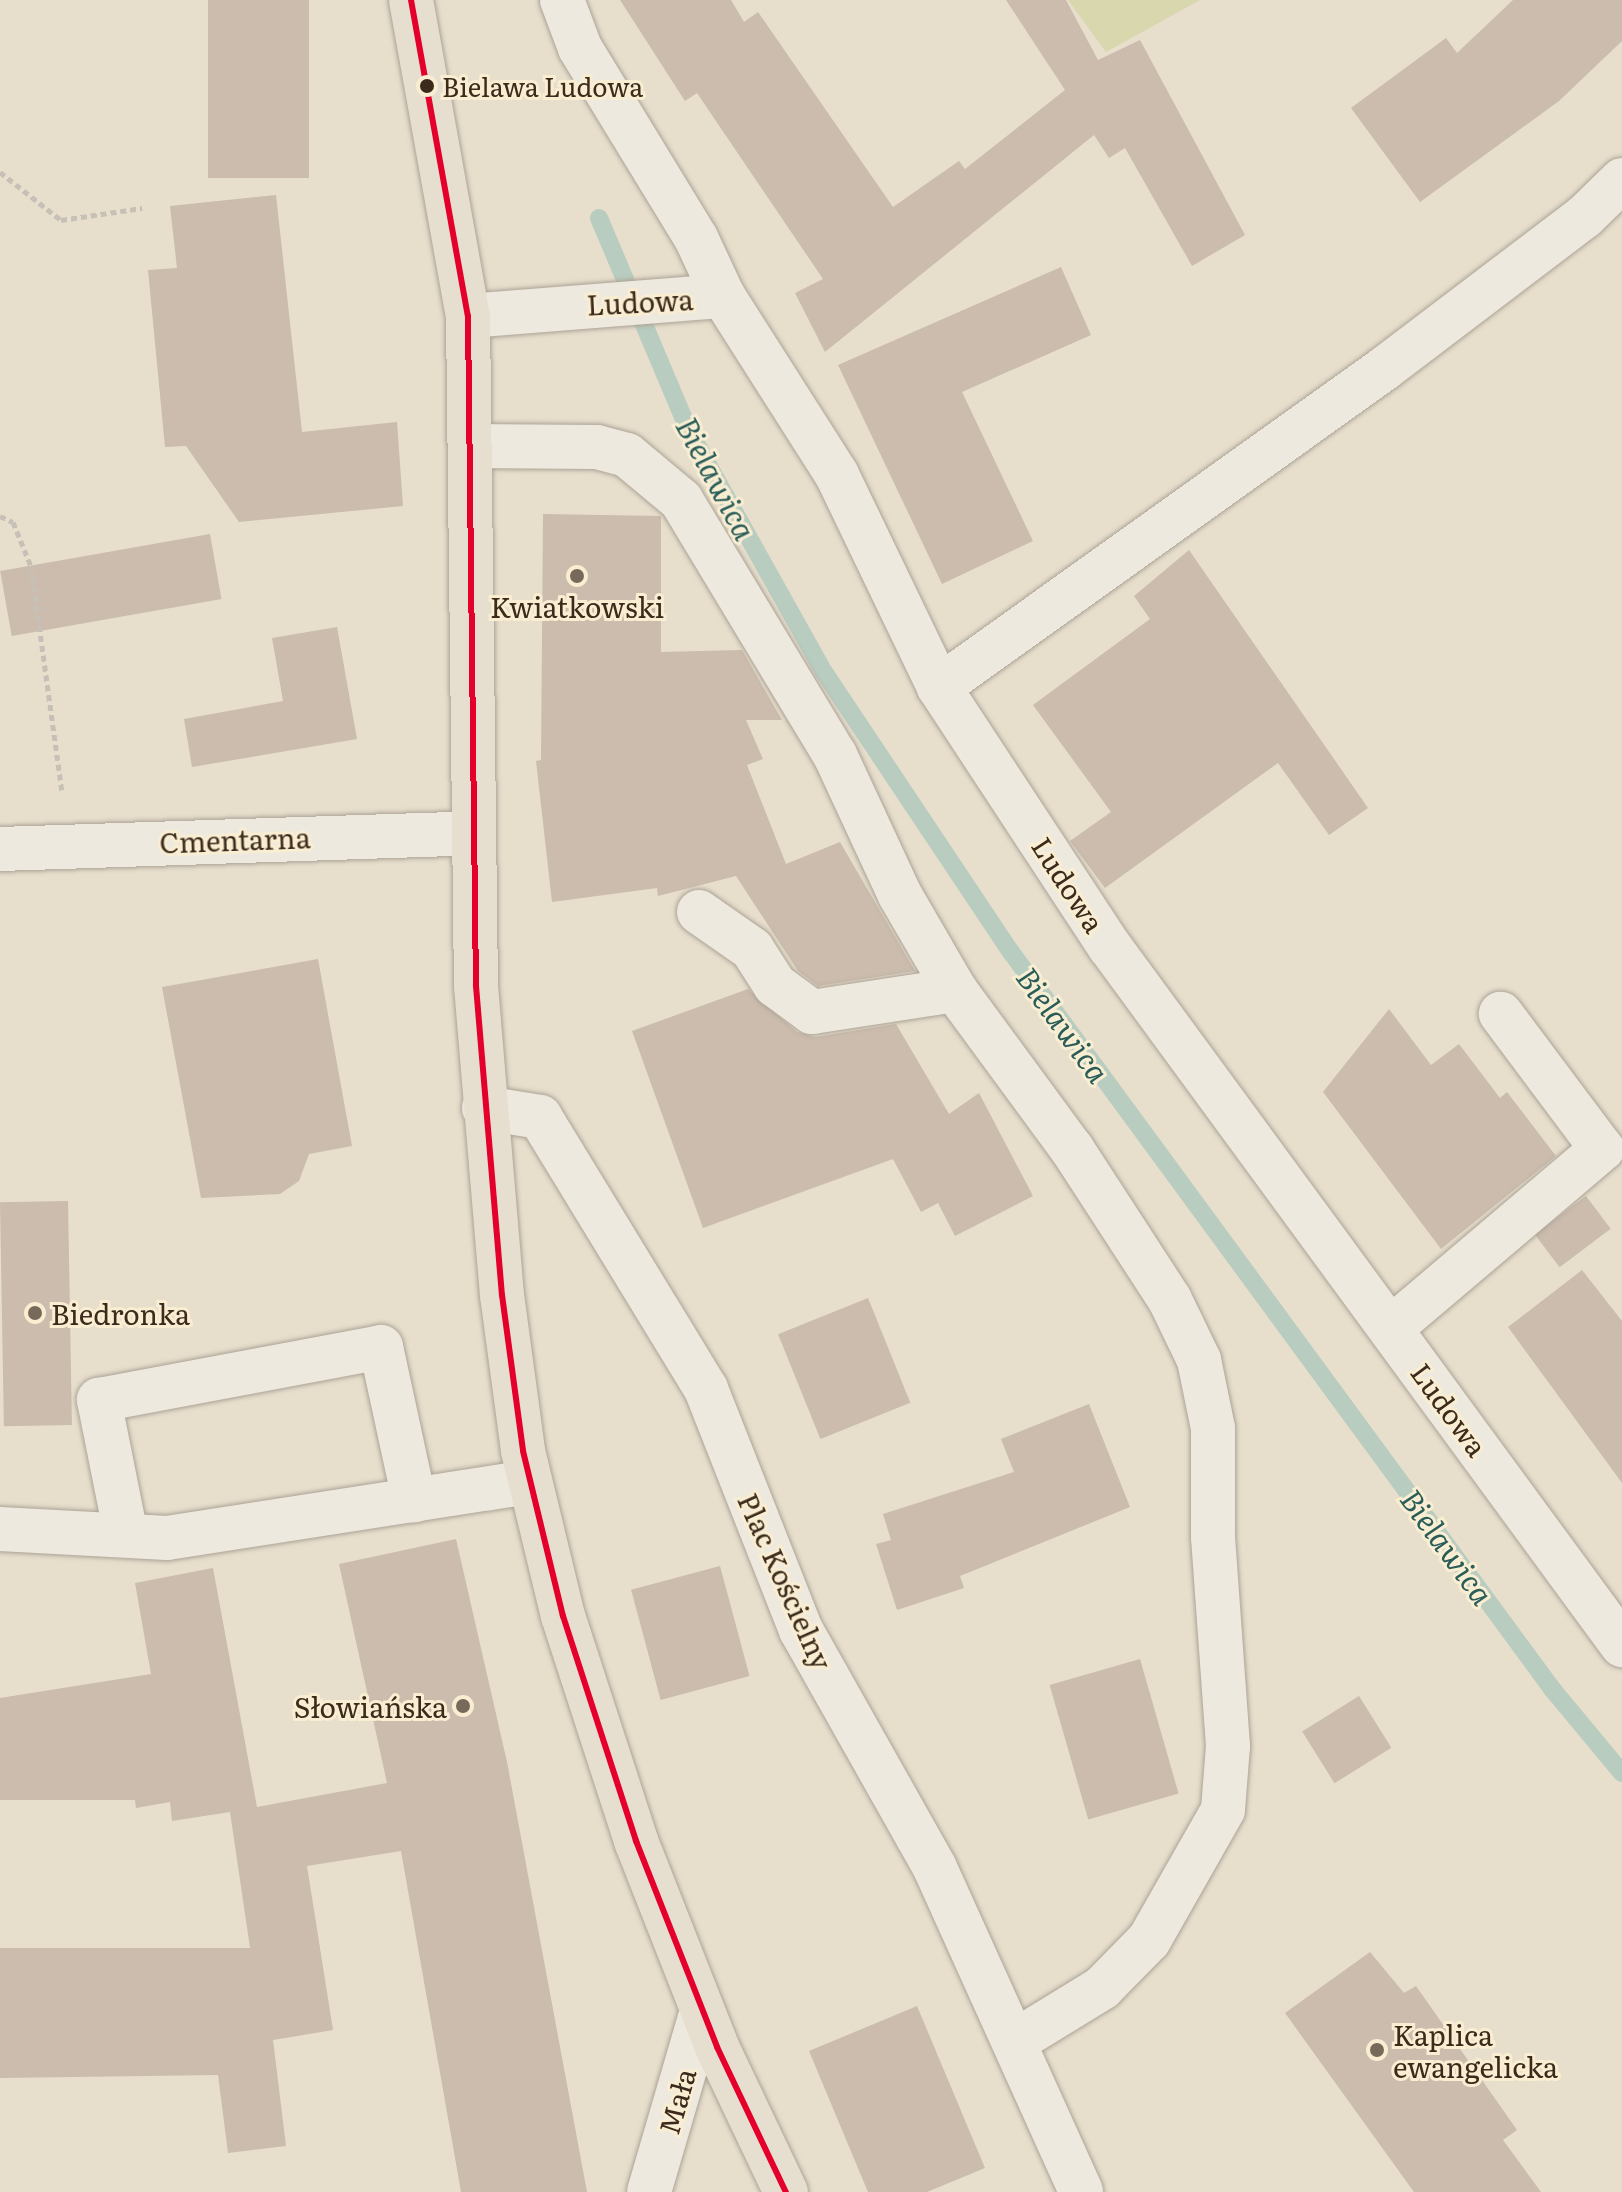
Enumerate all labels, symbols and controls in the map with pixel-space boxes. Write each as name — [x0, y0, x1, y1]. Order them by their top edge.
place label: Bielawa Ludowa — [442, 70, 643, 102]
marker: Bielawa Ludowa — [419, 78, 435, 94]
street label: Ludowa — [586, 281, 694, 321]
water label: Bielawica — [670, 411, 764, 545]
marker: Kwiatkowski — [568, 567, 586, 585]
place label: Kwiatkowski — [490, 589, 664, 623]
street label: Cmentarna — [159, 820, 311, 858]
street label: Ludowa — [1026, 830, 1112, 938]
water label: Bielawica — [1010, 959, 1118, 1089]
place label: Biedronka — [51, 1296, 190, 1330]
marker: Biedronka — [26, 1304, 44, 1322]
street label: Ludowa — [1405, 1356, 1495, 1462]
water label: Bielawica — [1394, 1481, 1502, 1611]
street label: Plac Kościelny — [732, 1488, 840, 1674]
place label: Słowiańska — [294, 1689, 447, 1723]
marker: Słowiańska — [454, 1697, 472, 1715]
place label: Kaplica ewangelicka — [1393, 2017, 1558, 2083]
marker: Kaplica ewangelicka — [1368, 2041, 1386, 2059]
street label: Mała — [651, 2064, 701, 2138]

